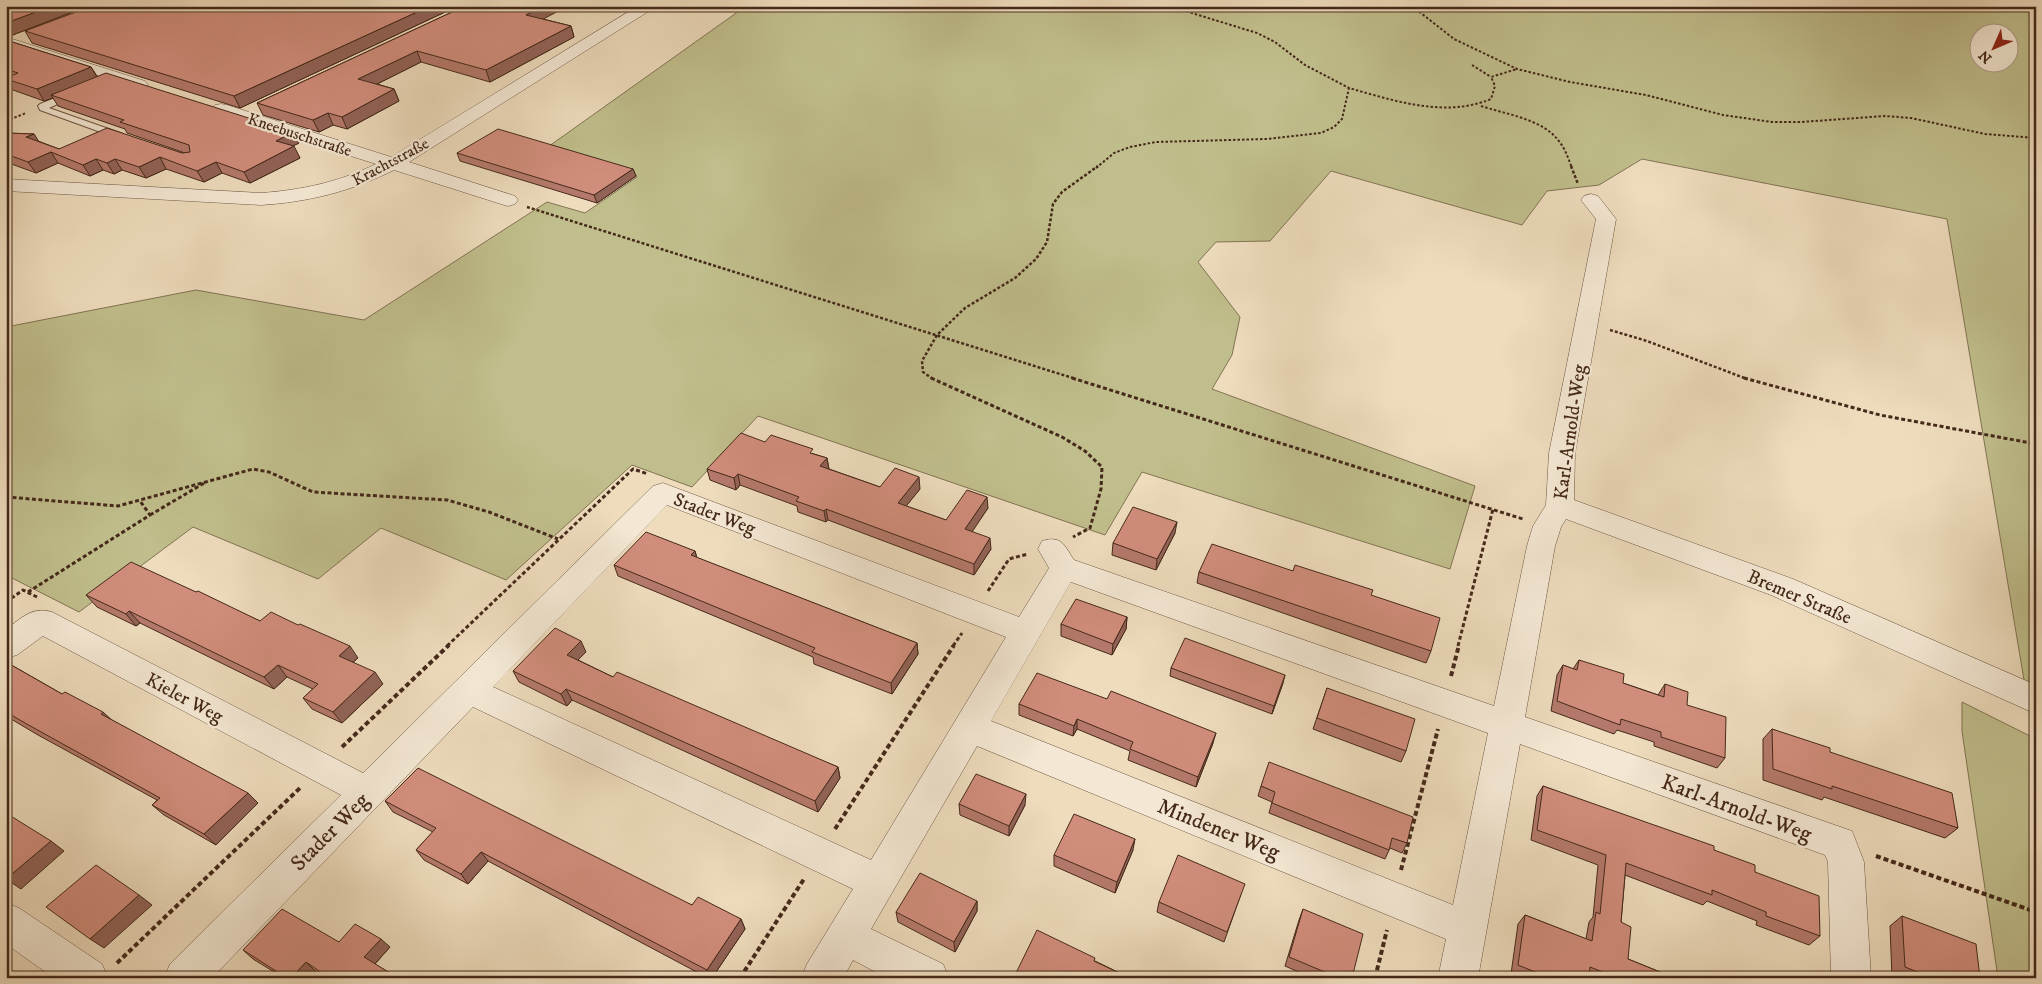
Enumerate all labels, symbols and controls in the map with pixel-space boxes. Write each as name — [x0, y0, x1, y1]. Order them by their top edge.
north arrow — [1970, 22, 2020, 72]
text: N — [1975, 46, 1996, 67]
street label: Kneebuschstraße — [245, 109, 355, 161]
street label: Krachtstraße — [349, 133, 432, 190]
street label: Karl-Arnold-Weg — [1550, 362, 1591, 501]
street label: Stader Weg — [670, 488, 760, 541]
street label: Bremer Straße — [1744, 565, 1855, 630]
street label: Kieler Weg — [142, 668, 228, 729]
street label: Karl-Arnold-Weg — [1658, 769, 1816, 848]
street label: Stader Weg — [285, 787, 375, 877]
street label: Mindener Weg — [1153, 793, 1284, 866]

